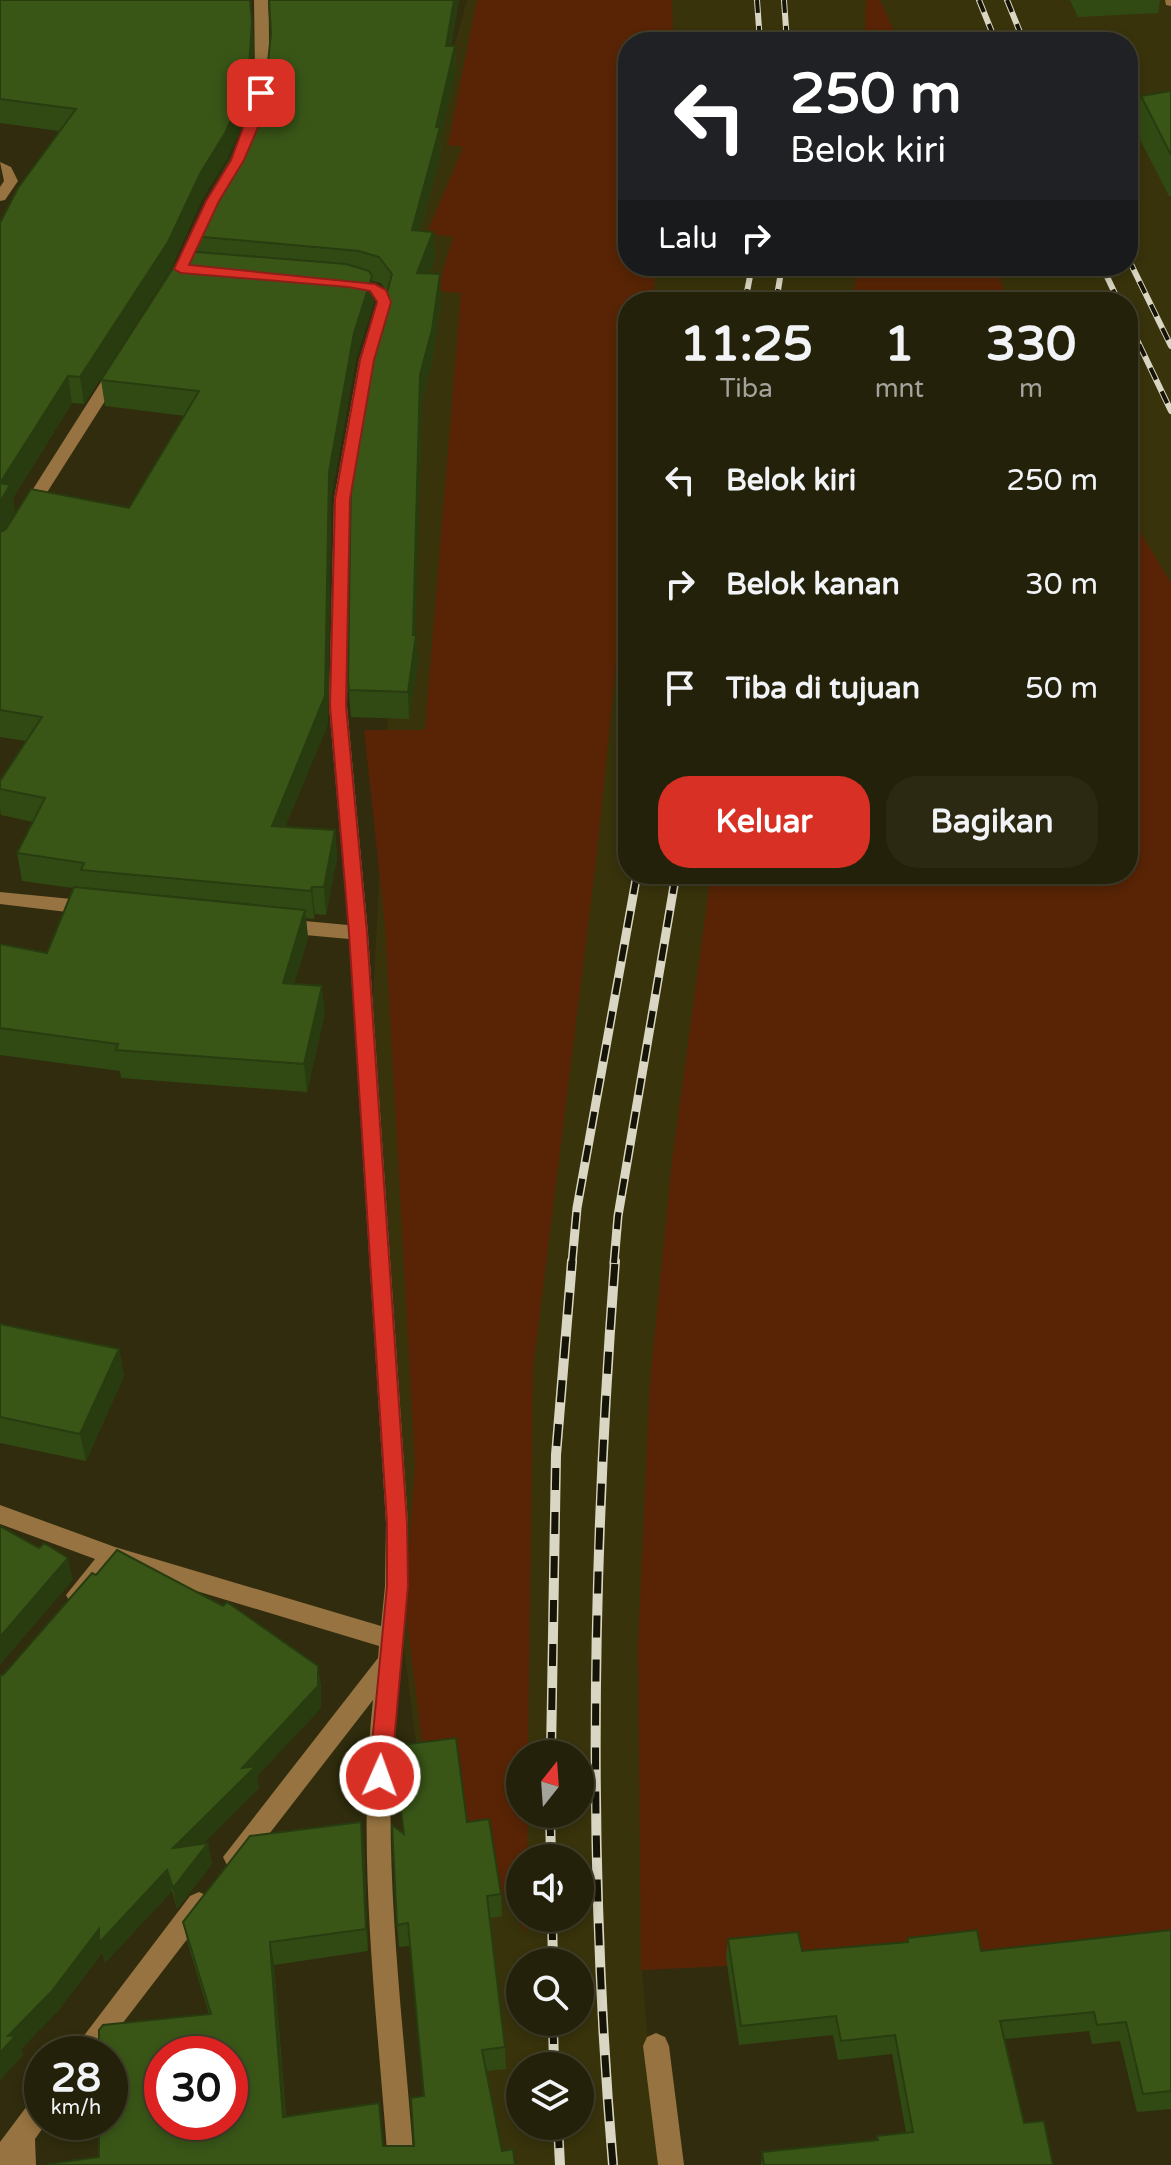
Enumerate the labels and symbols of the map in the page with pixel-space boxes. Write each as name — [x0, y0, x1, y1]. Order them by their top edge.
pin — [227, 59, 295, 127]
position arrow — [338, 1734, 422, 1818]
north arrow — [506, 1740, 594, 1828]
speed limit sign: 30 — [144, 2036, 248, 2140]

